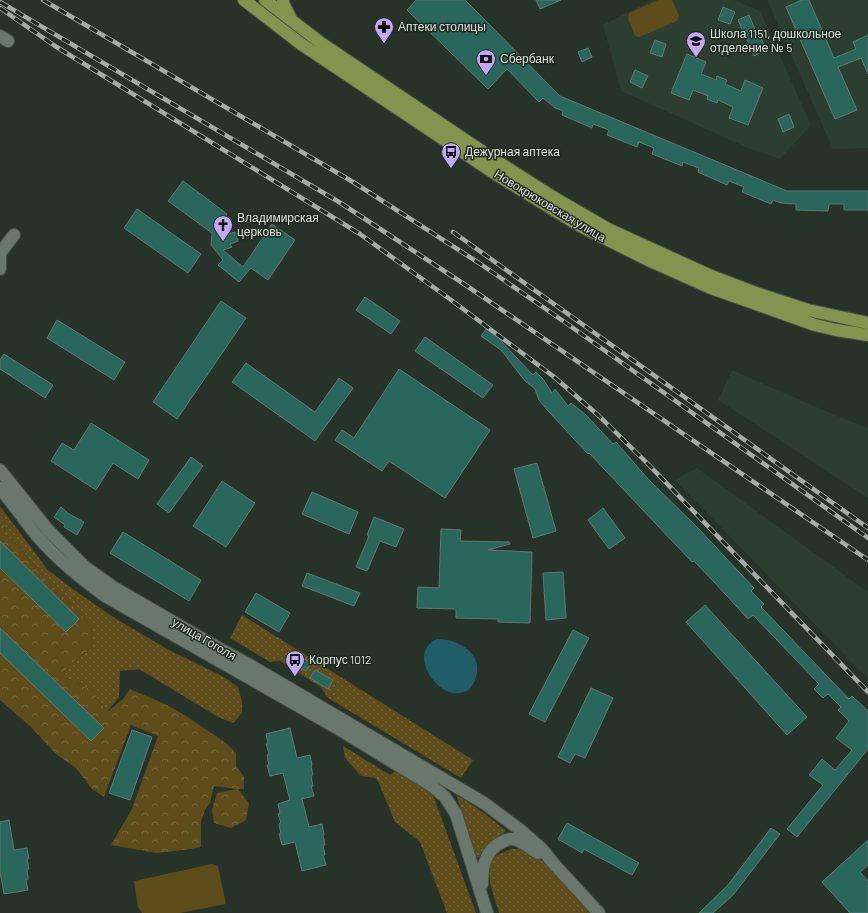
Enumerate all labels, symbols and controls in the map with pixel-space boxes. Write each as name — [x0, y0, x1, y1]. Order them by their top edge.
pharmacy icon: Аптеки столицы — [373, 16, 395, 44]
place label: Аптеки столицы — [398, 19, 486, 34]
place label: Школа 1151, дошкольное отделение № 5 — [710, 26, 842, 55]
school or university icon: Школа 1151, дошкольное отделение № 5 — [685, 30, 707, 58]
bank icon: Сбербанк — [475, 48, 497, 76]
place label: Сбербанк — [500, 51, 555, 66]
bus stop icon: Дежурная аптека — [440, 141, 462, 169]
place label: Дежурная аптека — [465, 144, 560, 159]
street label: Новокрюковская улица — [492, 166, 609, 245]
place label: Владимирская церковь — [237, 210, 319, 239]
church icon: Владимирская церковь — [212, 214, 234, 242]
street label: улица Гоголя — [169, 614, 239, 663]
bus stop icon: Корпус 1012 — [284, 649, 306, 677]
place label: Корпус 1012 — [309, 652, 371, 667]

